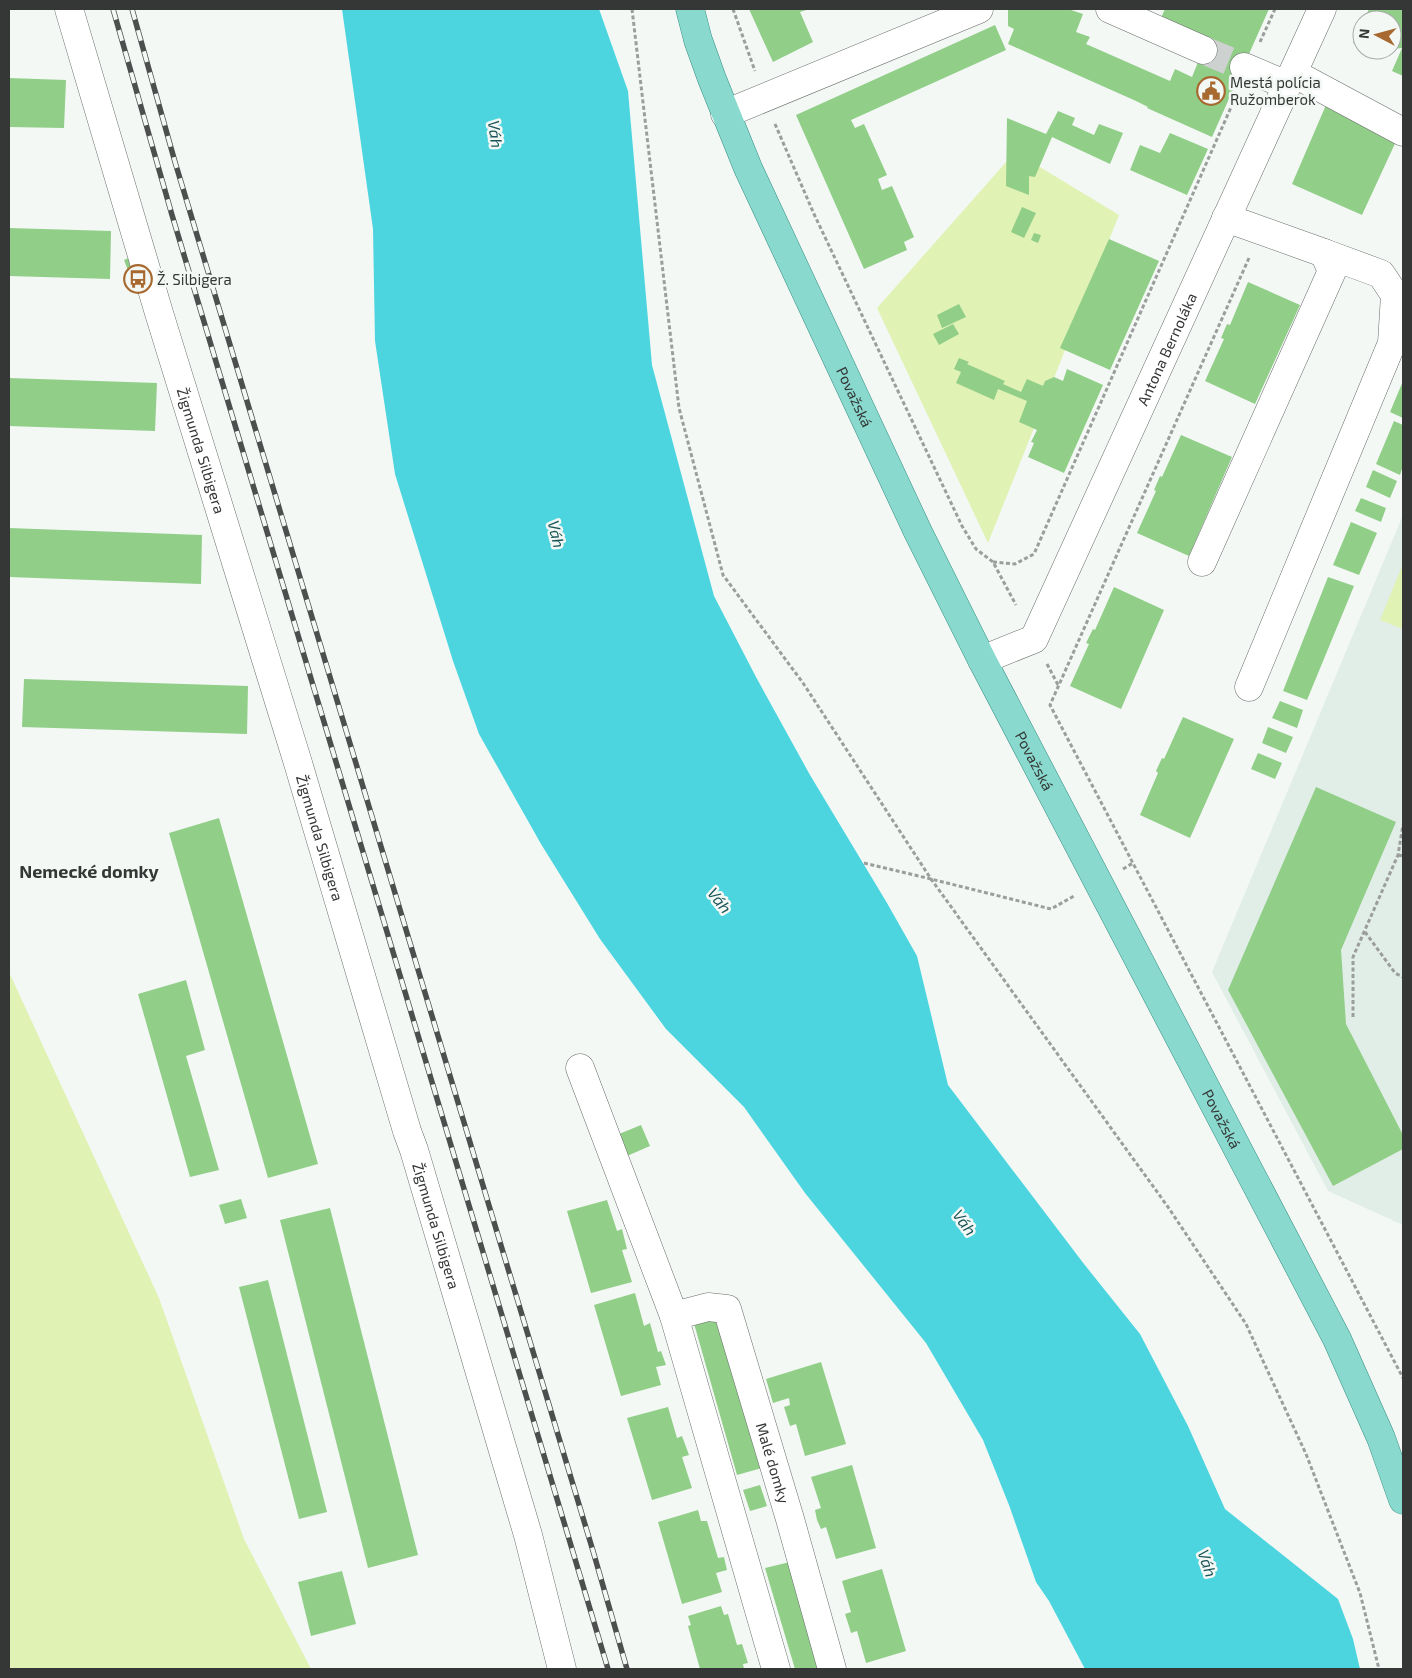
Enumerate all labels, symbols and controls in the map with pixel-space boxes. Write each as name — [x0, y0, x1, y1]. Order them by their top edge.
north arrow — [1352, 10, 1402, 60]
text: N — [1355, 28, 1373, 40]
place label: Mestá polícia Ružomberok — [1230, 73, 1321, 108]
public building icon: Mestá polícia Ružomberok — [1196, 76, 1226, 106]
water label: Váh — [485, 119, 507, 149]
bus stop icon: Ž. Silbigera — [123, 264, 153, 294]
place label: Ž. Silbigera — [157, 270, 232, 288]
street label: Antona Bernoláka — [1133, 290, 1200, 408]
street label: Považská — [833, 364, 877, 430]
street label: Žigmunda Silbigera — [174, 385, 229, 516]
water label: Váh — [545, 518, 569, 550]
street label: Považská — [1012, 728, 1058, 794]
street label: Žigmunda Silbigera — [293, 772, 347, 903]
district label: Nemecké domky — [19, 860, 160, 882]
water label: Váh — [704, 883, 736, 917]
street label: Považská — [1199, 1086, 1245, 1152]
street label: Žigmunda Silbigera — [409, 1160, 464, 1291]
water label: Váh — [949, 1205, 981, 1239]
street label: Malé domky — [753, 1421, 794, 1505]
water label: Váh — [1195, 1547, 1221, 1579]

